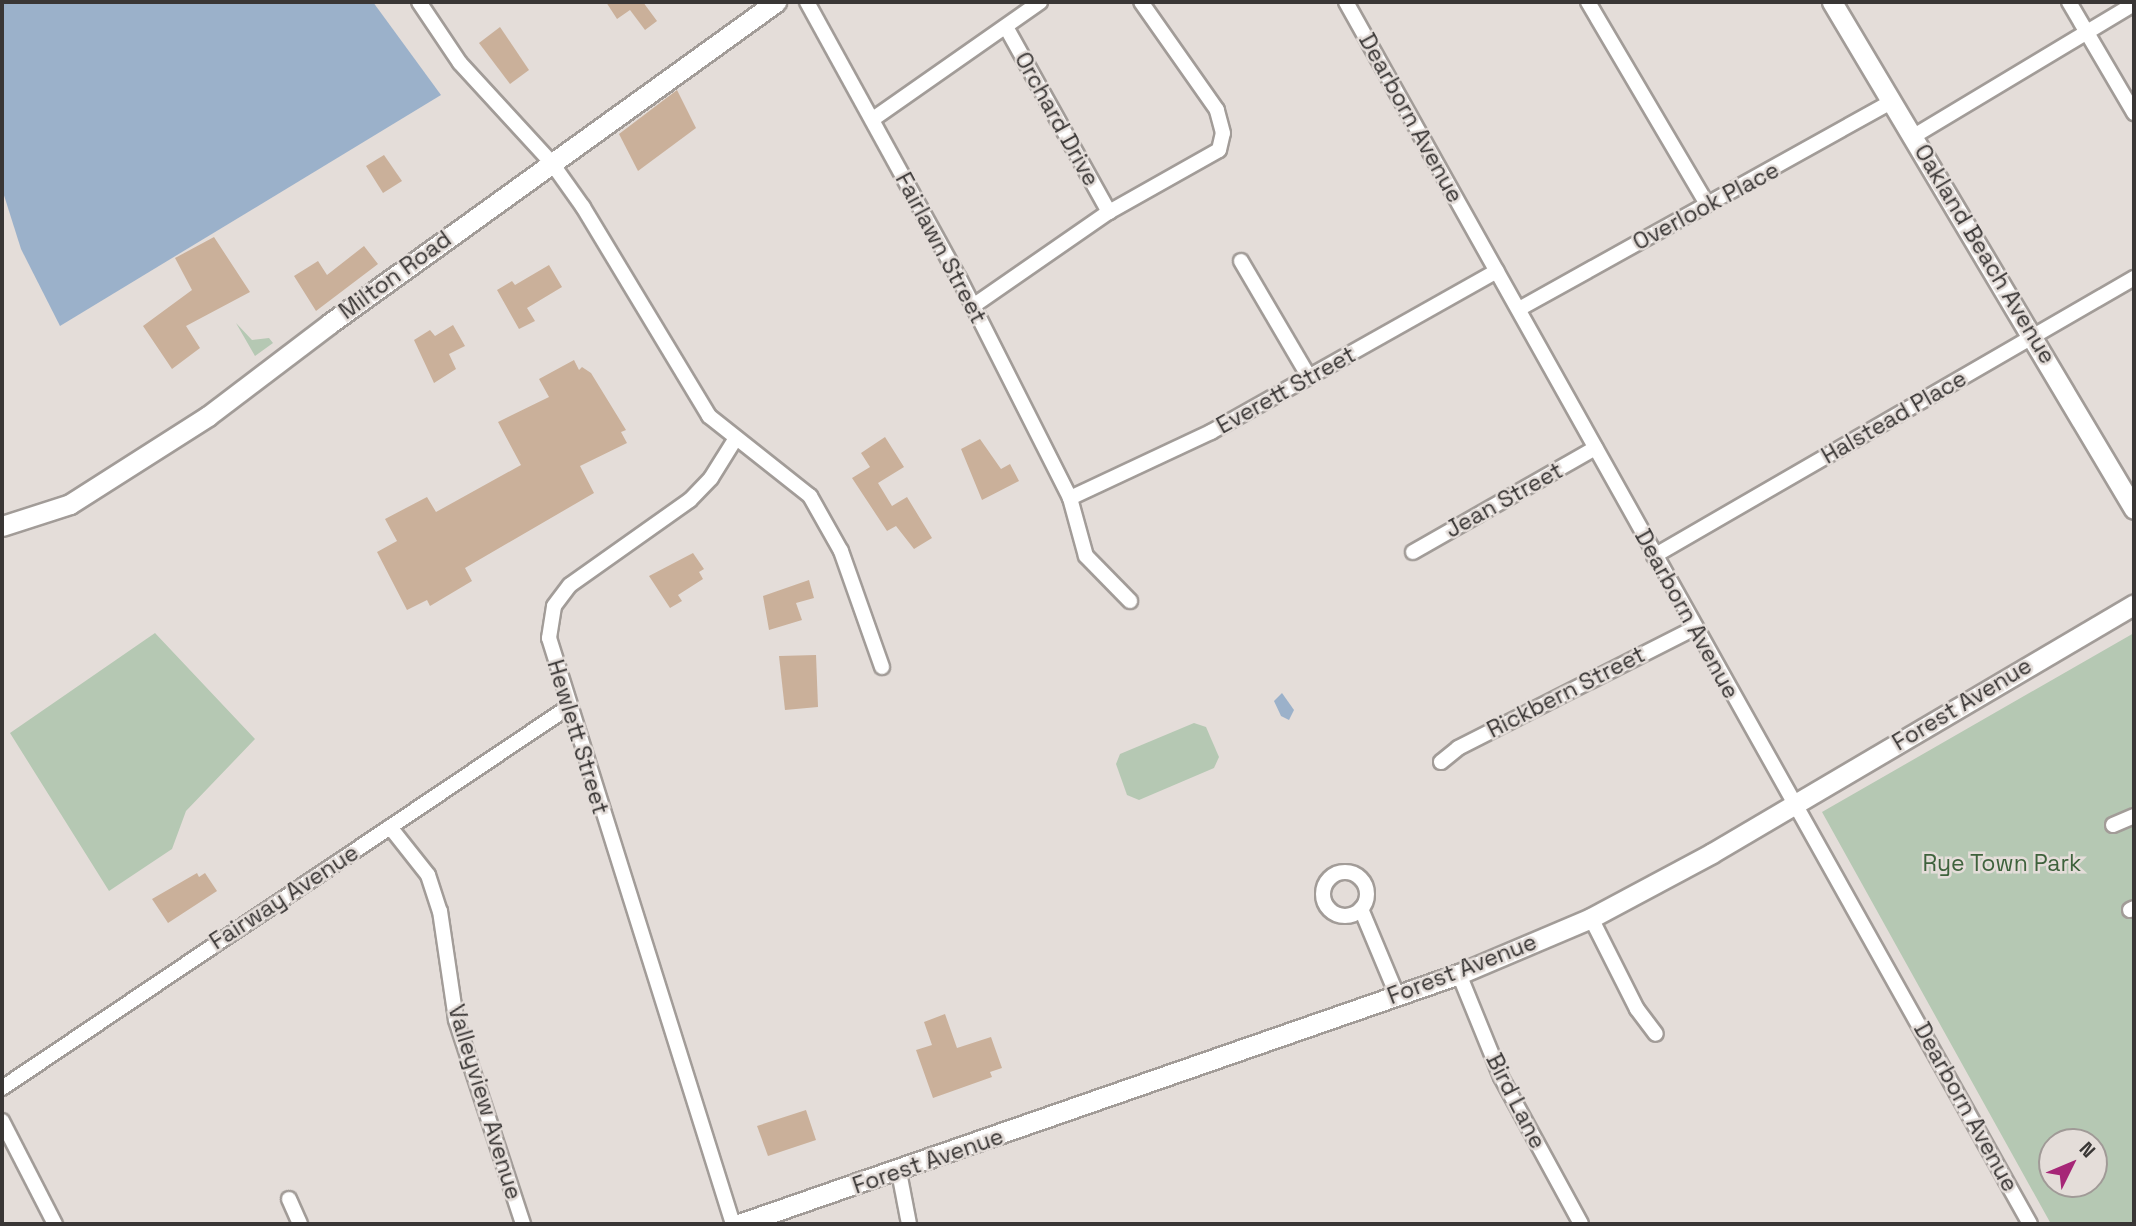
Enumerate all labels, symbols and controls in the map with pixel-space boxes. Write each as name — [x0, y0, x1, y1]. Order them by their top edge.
street label: Dearborn Avenue — [1353, 28, 1469, 208]
street label: Orchard Drive — [1009, 47, 1105, 191]
street label: Oakland Beach Avenue — [1908, 139, 2062, 369]
street label: Overlook Place — [1628, 156, 1784, 256]
street label: Fairlawn Street — [890, 168, 992, 328]
street label: Milton Road — [333, 225, 457, 325]
street label: Everett Street — [1212, 340, 1360, 440]
street label: Halstead Place — [1817, 364, 1971, 470]
street label: Jean Street — [1440, 456, 1568, 544]
street label: Dearborn Avenue — [1629, 524, 1745, 704]
street label: Rickbern Street — [1482, 640, 1650, 744]
street label: Forest Avenue — [1887, 651, 2037, 757]
street label: Hewlett Street — [541, 656, 615, 818]
street label: Fairway Avenue — [204, 839, 364, 955]
park label: Rye Town Park — [1922, 849, 2082, 877]
street label: Forest Avenue — [1383, 928, 1541, 1010]
street label: Valleyview Avenue — [442, 1001, 528, 1203]
street label: Dearborn Avenue — [1908, 1017, 2024, 1197]
street label: Bird Lane — [1480, 1049, 1552, 1153]
street label: Forest Avenue — [849, 1122, 1007, 1200]
north arrow — [2038, 1128, 2108, 1198]
text: N — [2074, 1137, 2101, 1163]

